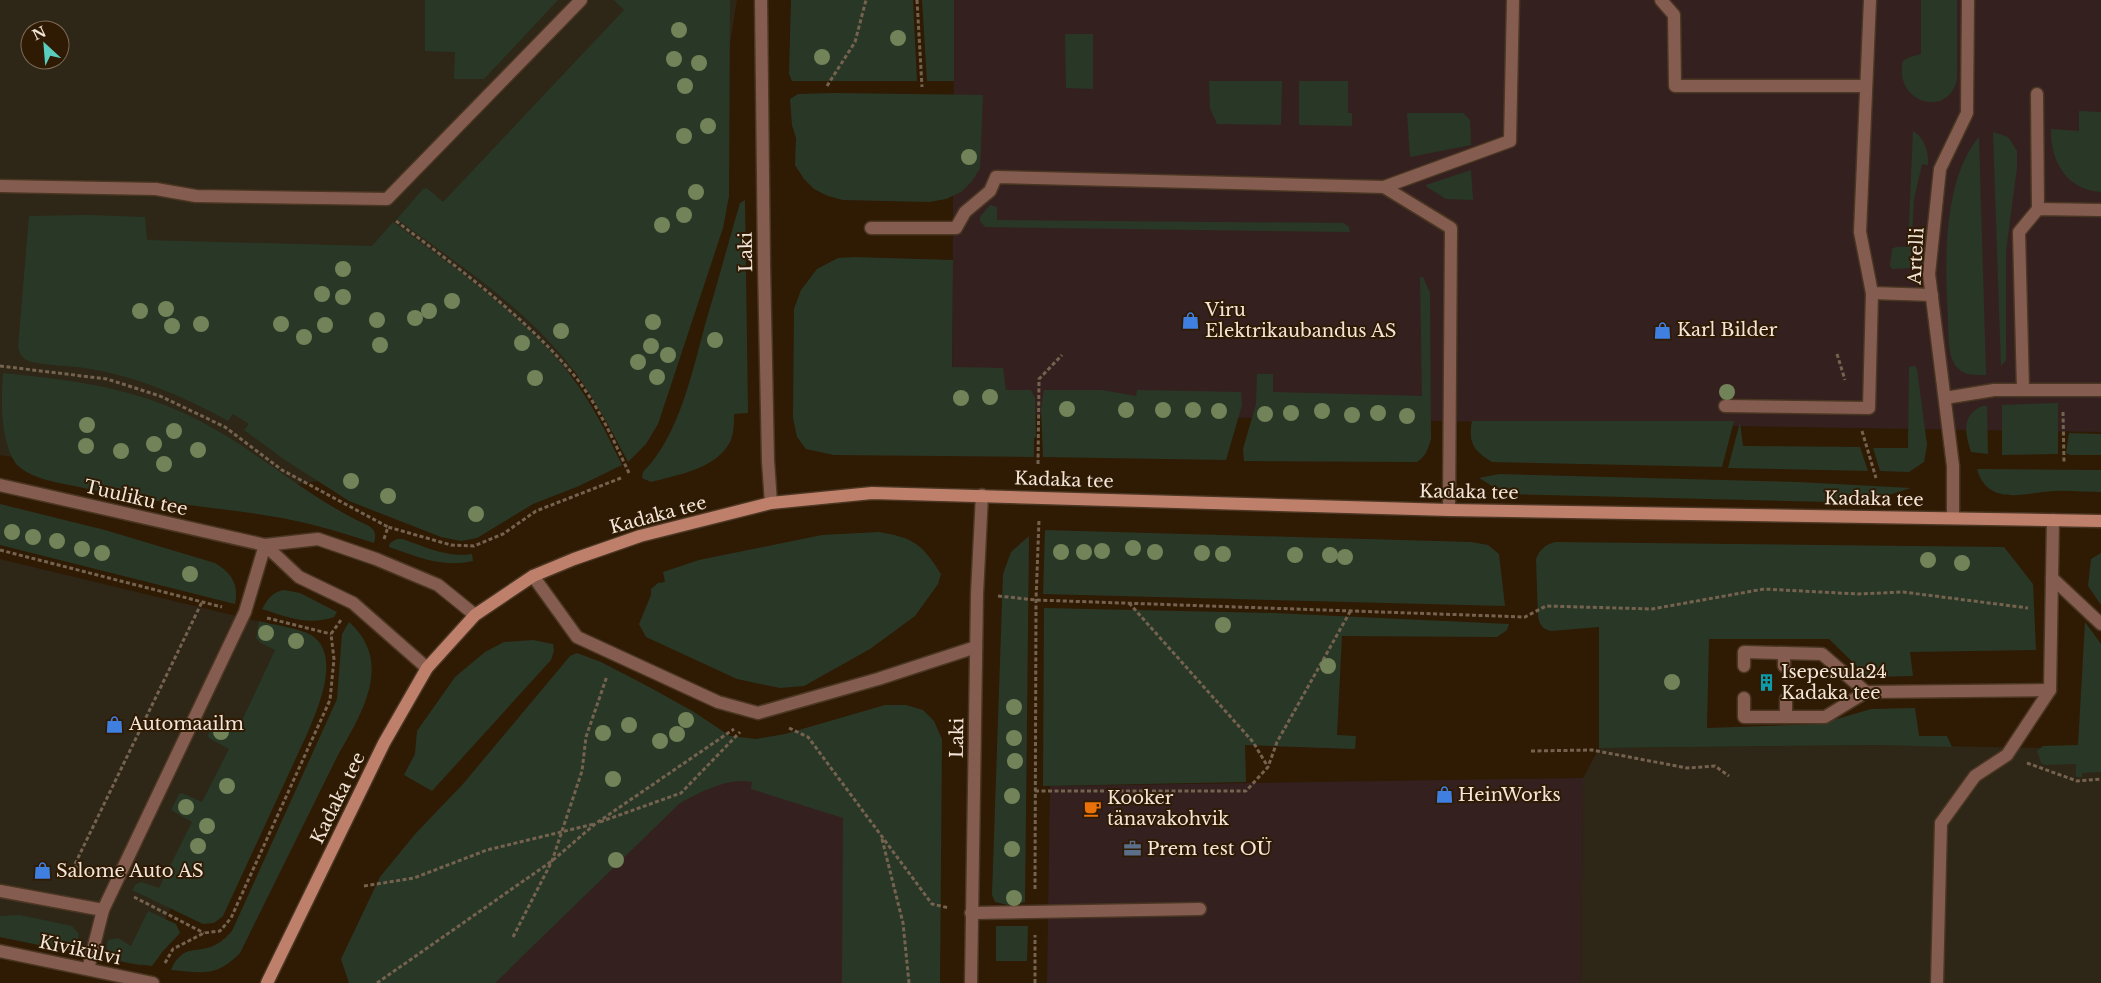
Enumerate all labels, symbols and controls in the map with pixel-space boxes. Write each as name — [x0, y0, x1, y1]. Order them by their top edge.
north arrow — [20, 20, 70, 70]
text: N — [29, 22, 49, 44]
street label: Artelli — [1903, 227, 1928, 286]
street label: Laki — [735, 232, 757, 272]
place label: Viru Elektrikaubandus AS — [1204, 299, 1396, 342]
shop icon: Viru Elektrikaubandus AS — [1181, 310, 1201, 330]
place label: Karl Bilder — [1677, 319, 1778, 341]
shop icon: Karl Bilder — [1653, 320, 1673, 340]
street label: Kadaka tee — [1014, 467, 1114, 493]
street label: Tuuliku tee — [82, 475, 190, 521]
street label: Kadaka tee — [1419, 480, 1519, 504]
street label: Kadaka tee — [1824, 487, 1924, 511]
street label: Kadaka tee — [607, 491, 709, 539]
place label: Isepesula24 Kadaka tee — [1781, 661, 1887, 704]
building icon: Isepesula24 Kadaka tee — [1757, 672, 1777, 692]
place label: Automaailm — [128, 713, 244, 735]
shop icon: Automaailm — [105, 714, 125, 734]
street label: Laki — [946, 718, 968, 758]
street label: Kadaka tee — [306, 748, 370, 848]
place label: HeinWorks — [1458, 784, 1561, 806]
shop icon: HeinWorks — [1434, 785, 1454, 805]
place label: Kooker tänavakohvik — [1107, 787, 1229, 830]
cafe icon: Kooker tänavakohvik — [1083, 798, 1103, 818]
place label: Prem test OÜ — [1147, 837, 1272, 860]
office icon: Prem test OÜ — [1123, 839, 1143, 859]
place label: Salome Auto AS — [56, 860, 204, 882]
shop icon: Salome Auto AS — [32, 861, 52, 881]
street label: Kivikülvi — [37, 931, 123, 969]

